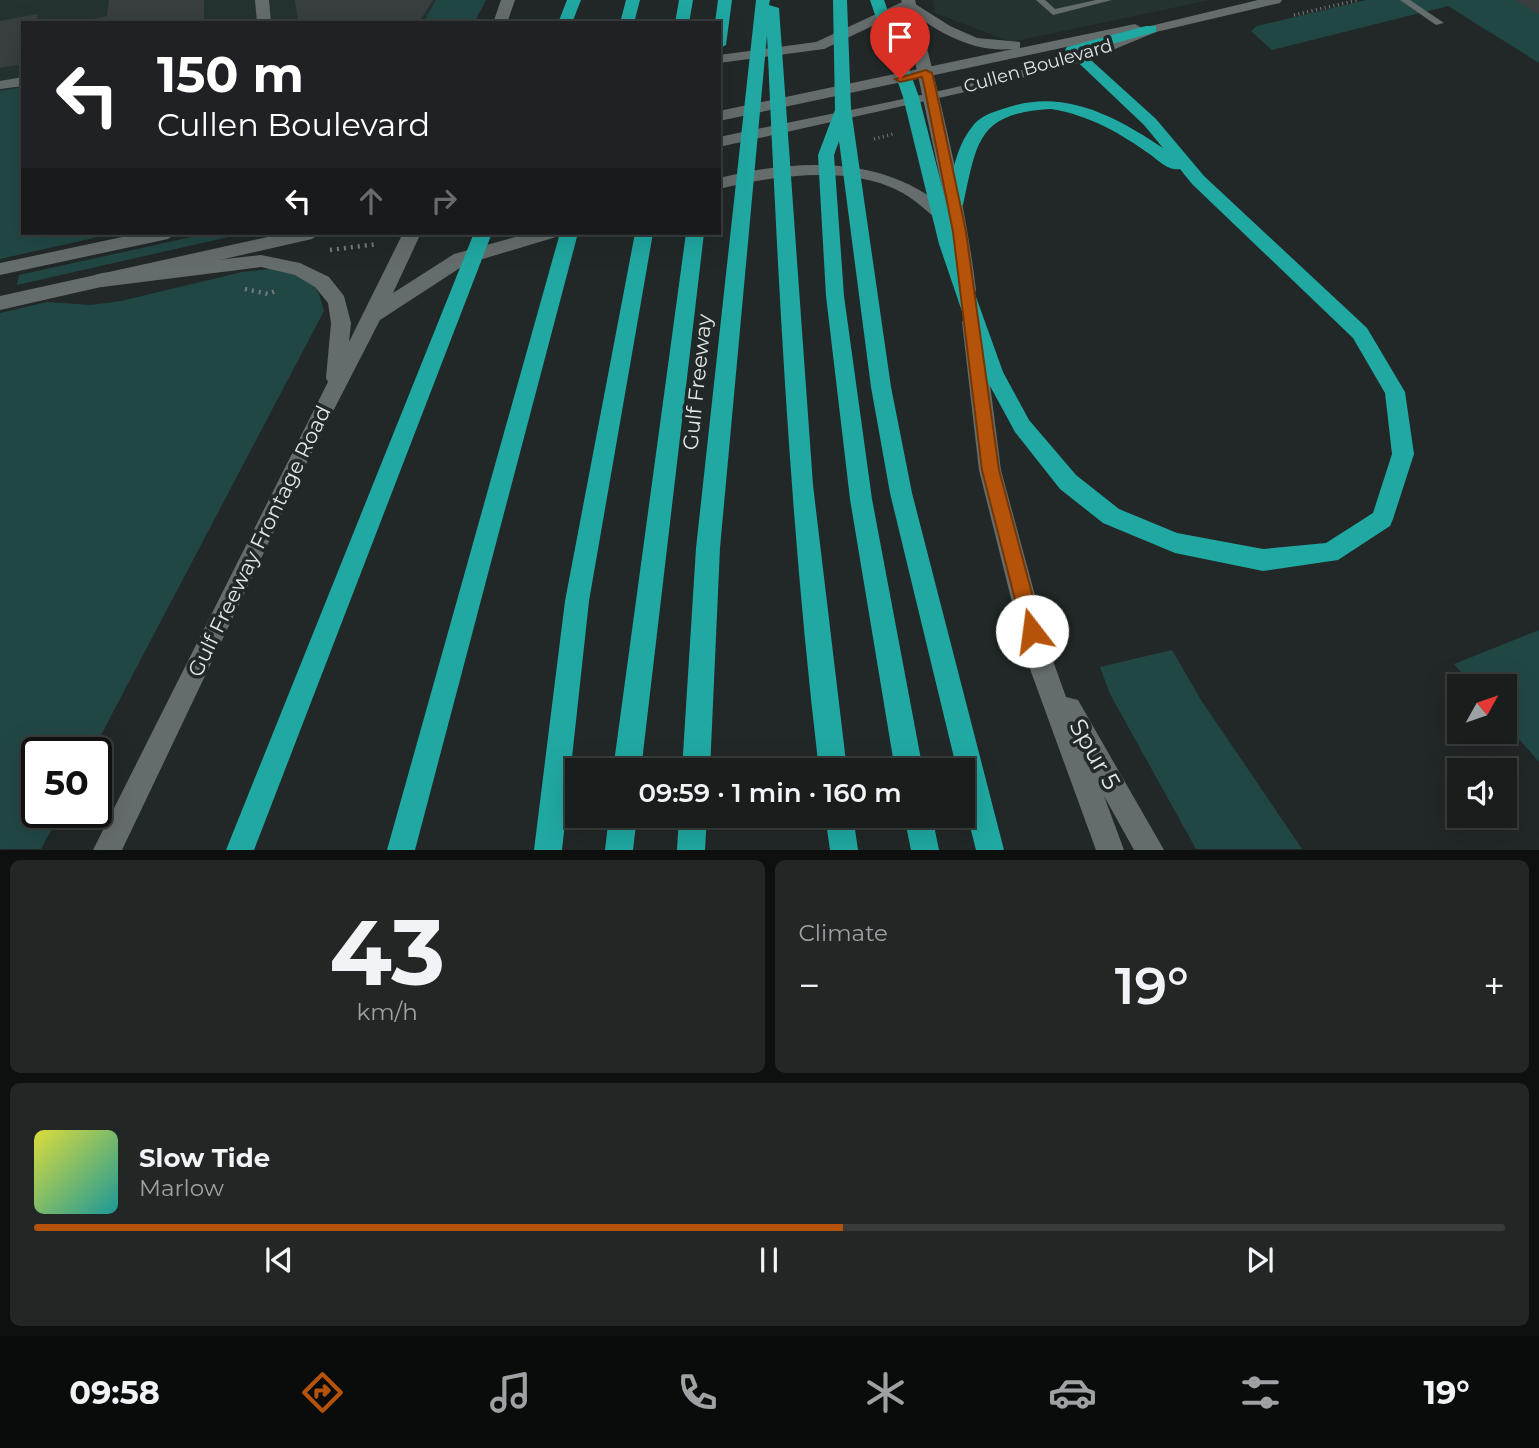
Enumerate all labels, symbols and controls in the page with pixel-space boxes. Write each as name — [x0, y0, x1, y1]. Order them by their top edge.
pin — [870, 7, 930, 79]
icon: arrive — [881, 18, 919, 56]
street label: Cullen Boulevard — [961, 34, 1115, 98]
text: 150 m — [157, 45, 304, 104]
icon: left — [42, 49, 133, 140]
text: Cullen Boulevard — [157, 105, 430, 144]
icon: left — [279, 182, 317, 220]
icon: ahead — [352, 182, 390, 220]
icon: right — [425, 182, 463, 220]
street label: Gulf Freeway — [677, 312, 717, 451]
street label: Gulf Freeway Frontage Road — [182, 401, 336, 681]
position arrow — [995, 594, 1069, 668]
north arrow — [1447, 674, 1517, 744]
map controls — [1447, 674, 1517, 828]
street label: Spur 5 — [1063, 714, 1127, 794]
speed limit sign: 50 — [21, 737, 112, 828]
button: sound — [1447, 758, 1517, 828]
text: 09:59 · 1 min · 160 m — [638, 777, 902, 809]
text: 43 — [329, 897, 445, 1008]
text: Climate — [799, 919, 888, 947]
text: 19° — [1115, 954, 1189, 1017]
text: − — [799, 962, 820, 1009]
text: + — [1483, 962, 1505, 1009]
text: km/h — [357, 998, 418, 1026]
text: Slow Tide — [139, 1142, 270, 1174]
text: Marlow — [139, 1174, 224, 1202]
icon: previous — [260, 1241, 298, 1279]
icon: pause — [750, 1241, 788, 1279]
icon: next — [1241, 1241, 1279, 1279]
icon: directions — [298, 1368, 347, 1417]
icon: music — [486, 1368, 535, 1417]
icon: phone — [673, 1368, 722, 1417]
icon: climate — [861, 1368, 910, 1417]
icon: car — [1048, 1368, 1097, 1417]
icon: filters — [1236, 1368, 1285, 1417]
text: 09:58 — [69, 1373, 160, 1412]
text: 19° — [1423, 1373, 1470, 1412]

